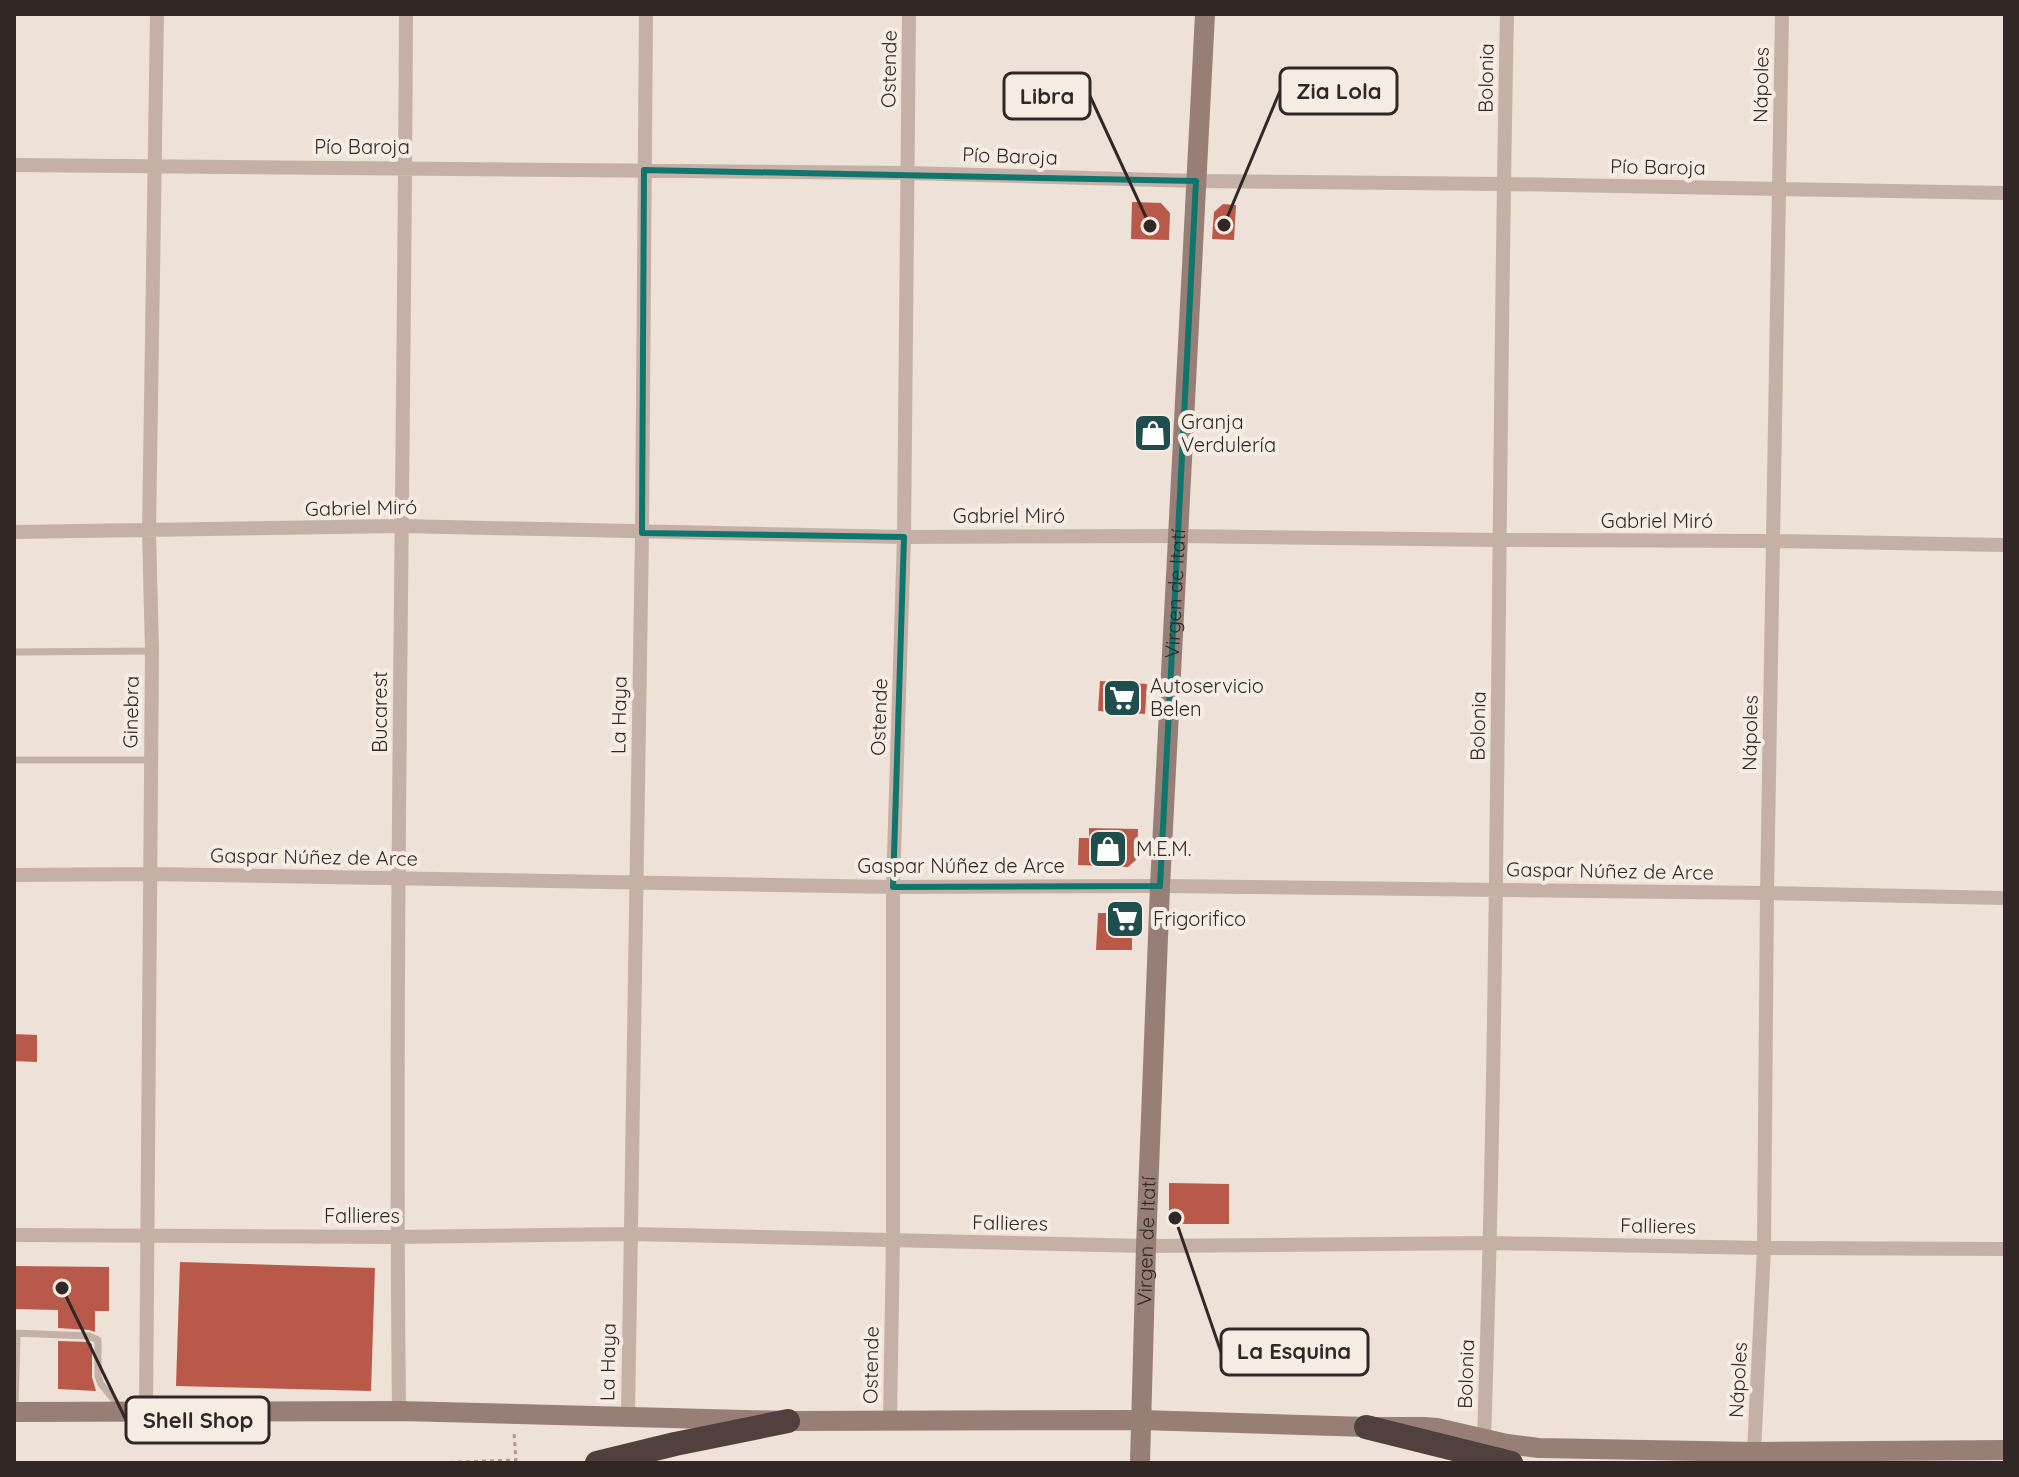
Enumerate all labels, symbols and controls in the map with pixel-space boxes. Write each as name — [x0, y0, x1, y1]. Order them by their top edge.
street label: Ostende — [875, 30, 902, 108]
street label: Bolonia — [1472, 43, 1499, 113]
street label: Nápoles — [1747, 47, 1774, 123]
callout: Zia Lola — [1280, 68, 1397, 114]
callout: Libra — [1004, 73, 1090, 119]
text: Zia Lola — [1296, 77, 1382, 105]
text: Libra — [1020, 82, 1074, 110]
street label: Pío Baroja — [314, 134, 410, 159]
street label: Pío Baroja — [962, 141, 1058, 170]
street label: Pío Baroja — [1610, 153, 1706, 180]
place label: Granja Verdulería — [1181, 409, 1276, 457]
shop icon: Granja Verdulería — [1132, 412, 1174, 454]
street label: Gabriel Miró — [305, 494, 417, 521]
street label: Gabriel Miró — [953, 503, 1065, 528]
street label: Gabriel Miró — [1601, 508, 1713, 533]
street label: Virgen de Itatí — [1159, 528, 1190, 659]
street label: Bucarest — [367, 671, 392, 753]
place label: Autoservicio Belen — [1150, 673, 1264, 721]
street label: Ginebra — [117, 675, 144, 749]
street label: La Haya — [605, 676, 632, 754]
supermarket icon: Autoservicio Belen — [1101, 677, 1143, 719]
street label: Ostende — [865, 678, 892, 756]
street label: Bolonia — [1464, 691, 1491, 761]
street label: Nápoles — [1736, 695, 1763, 771]
shop icon: M.E.M. — [1087, 828, 1129, 870]
place label: M.E.M. — [1136, 836, 1191, 861]
street label: Gaspar Núñez de Arce — [210, 842, 418, 871]
street label: Gaspar Núñez de Arce — [857, 853, 1065, 878]
street label: Gaspar Núñez de Arce — [1506, 856, 1714, 885]
supermarket icon: Frigorifico — [1104, 898, 1146, 940]
place label: Frigorifico — [1153, 906, 1246, 931]
street label: Virgen de Itatí — [1131, 1175, 1161, 1306]
street label: Fallieres — [324, 1203, 400, 1228]
street label: Fallieres — [972, 1209, 1048, 1236]
street label: Fallieres — [1620, 1212, 1696, 1239]
street label: La Haya — [594, 1323, 621, 1401]
street label: Ostende — [857, 1326, 884, 1404]
callout: La Esquina — [1221, 1329, 1368, 1375]
text: La Esquina — [1237, 1337, 1351, 1365]
street label: Bolonia — [1452, 1339, 1479, 1409]
street label: Nápoles — [1723, 1341, 1752, 1419]
callout: Shell Shop — [126, 1397, 269, 1443]
text: Shell Shop — [143, 1406, 253, 1434]

